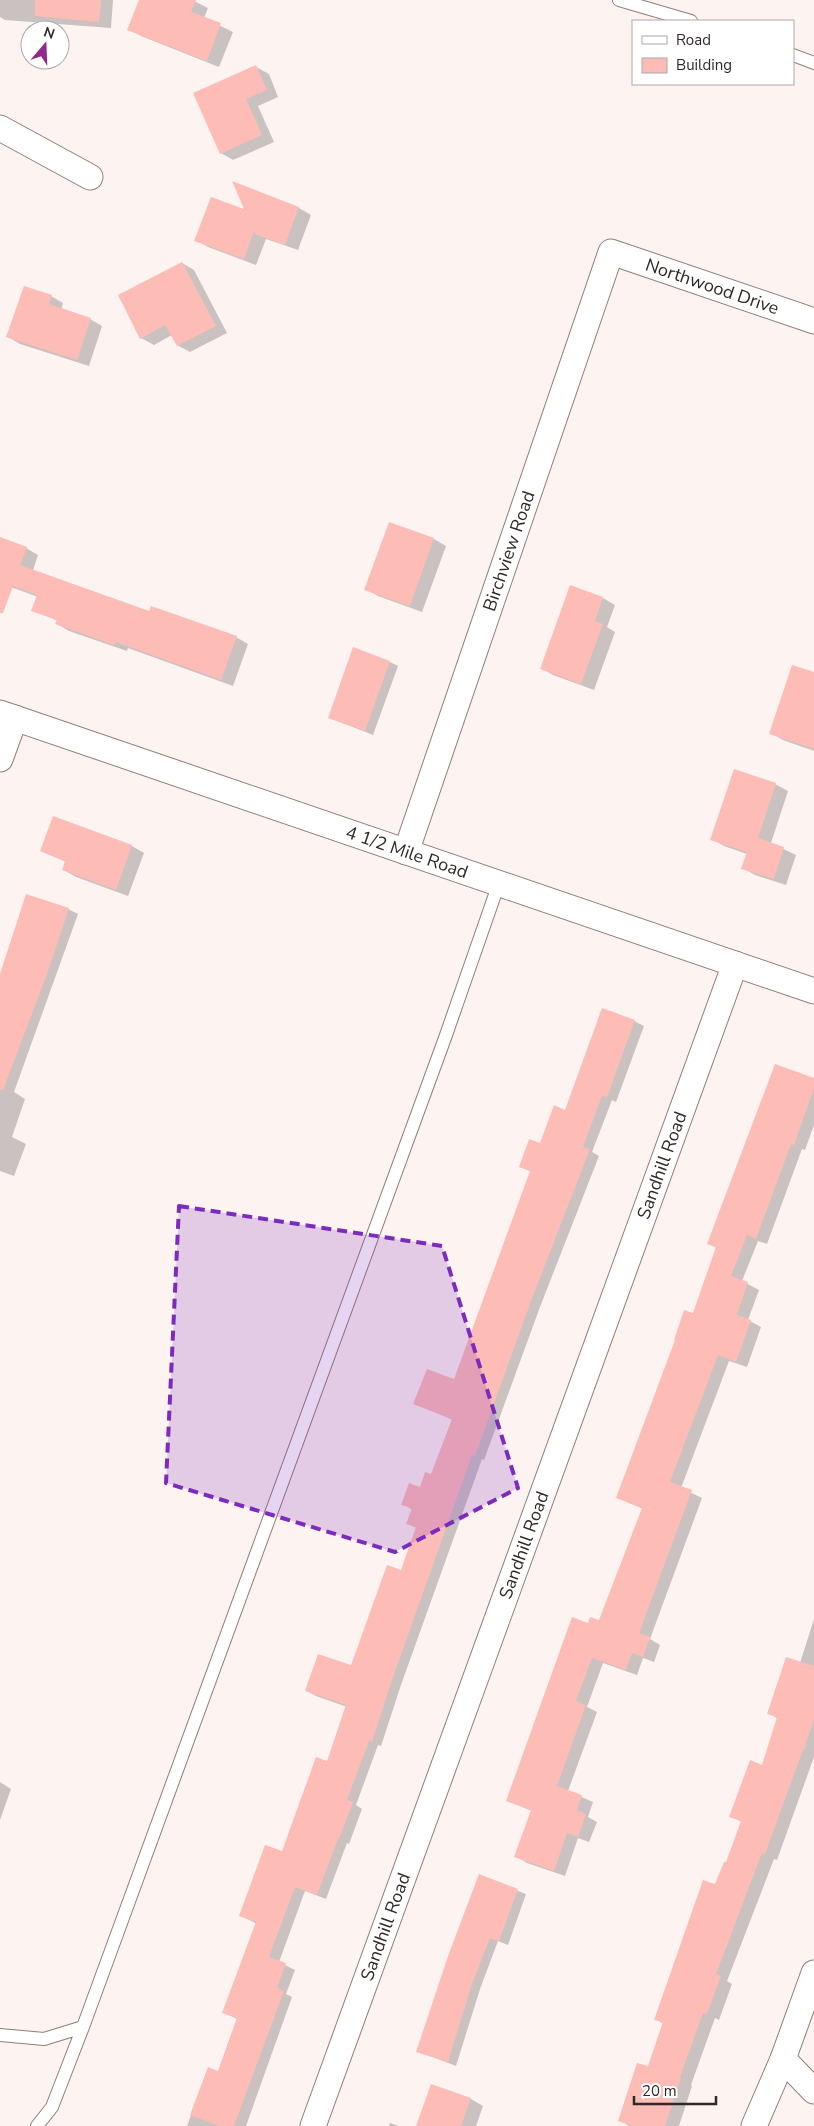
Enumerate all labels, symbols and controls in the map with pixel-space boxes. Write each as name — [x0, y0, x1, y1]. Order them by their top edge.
north arrow — [20, 20, 70, 70]
legend — [632, 20, 794, 85]
text: N — [41, 22, 57, 44]
text: Road — [676, 30, 711, 50]
text: Building — [676, 55, 732, 75]
street label: Northwood Drive — [642, 253, 782, 320]
street label: Birchview Road — [477, 488, 541, 614]
street label: 4 1/2 Mile Road — [343, 820, 471, 884]
street label: Sandhill Road — [631, 1108, 692, 1223]
street label: Sandhill Road — [493, 1488, 555, 1602]
street label: Sandhill Road — [355, 1870, 416, 1984]
scale bar — [634, 2074, 716, 2106]
text: 20 m — [642, 2081, 677, 2101]

